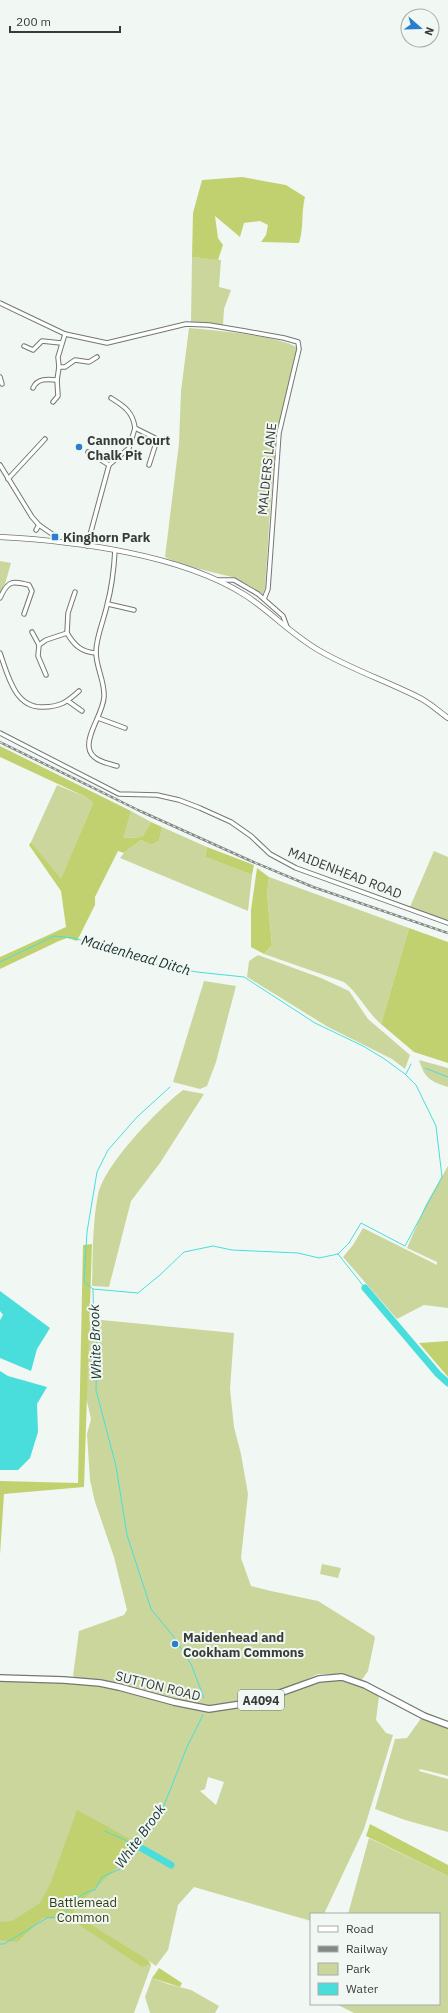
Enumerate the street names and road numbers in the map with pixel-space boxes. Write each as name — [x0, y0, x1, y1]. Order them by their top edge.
street label: MALDERS LANE — [254, 422, 280, 516]
street label: MAIDENHEAD ROAD — [286, 843, 404, 903]
street label: SUTTON ROAD — [114, 1667, 202, 1705]
road number: A4094 — [238, 1690, 284, 1710]

